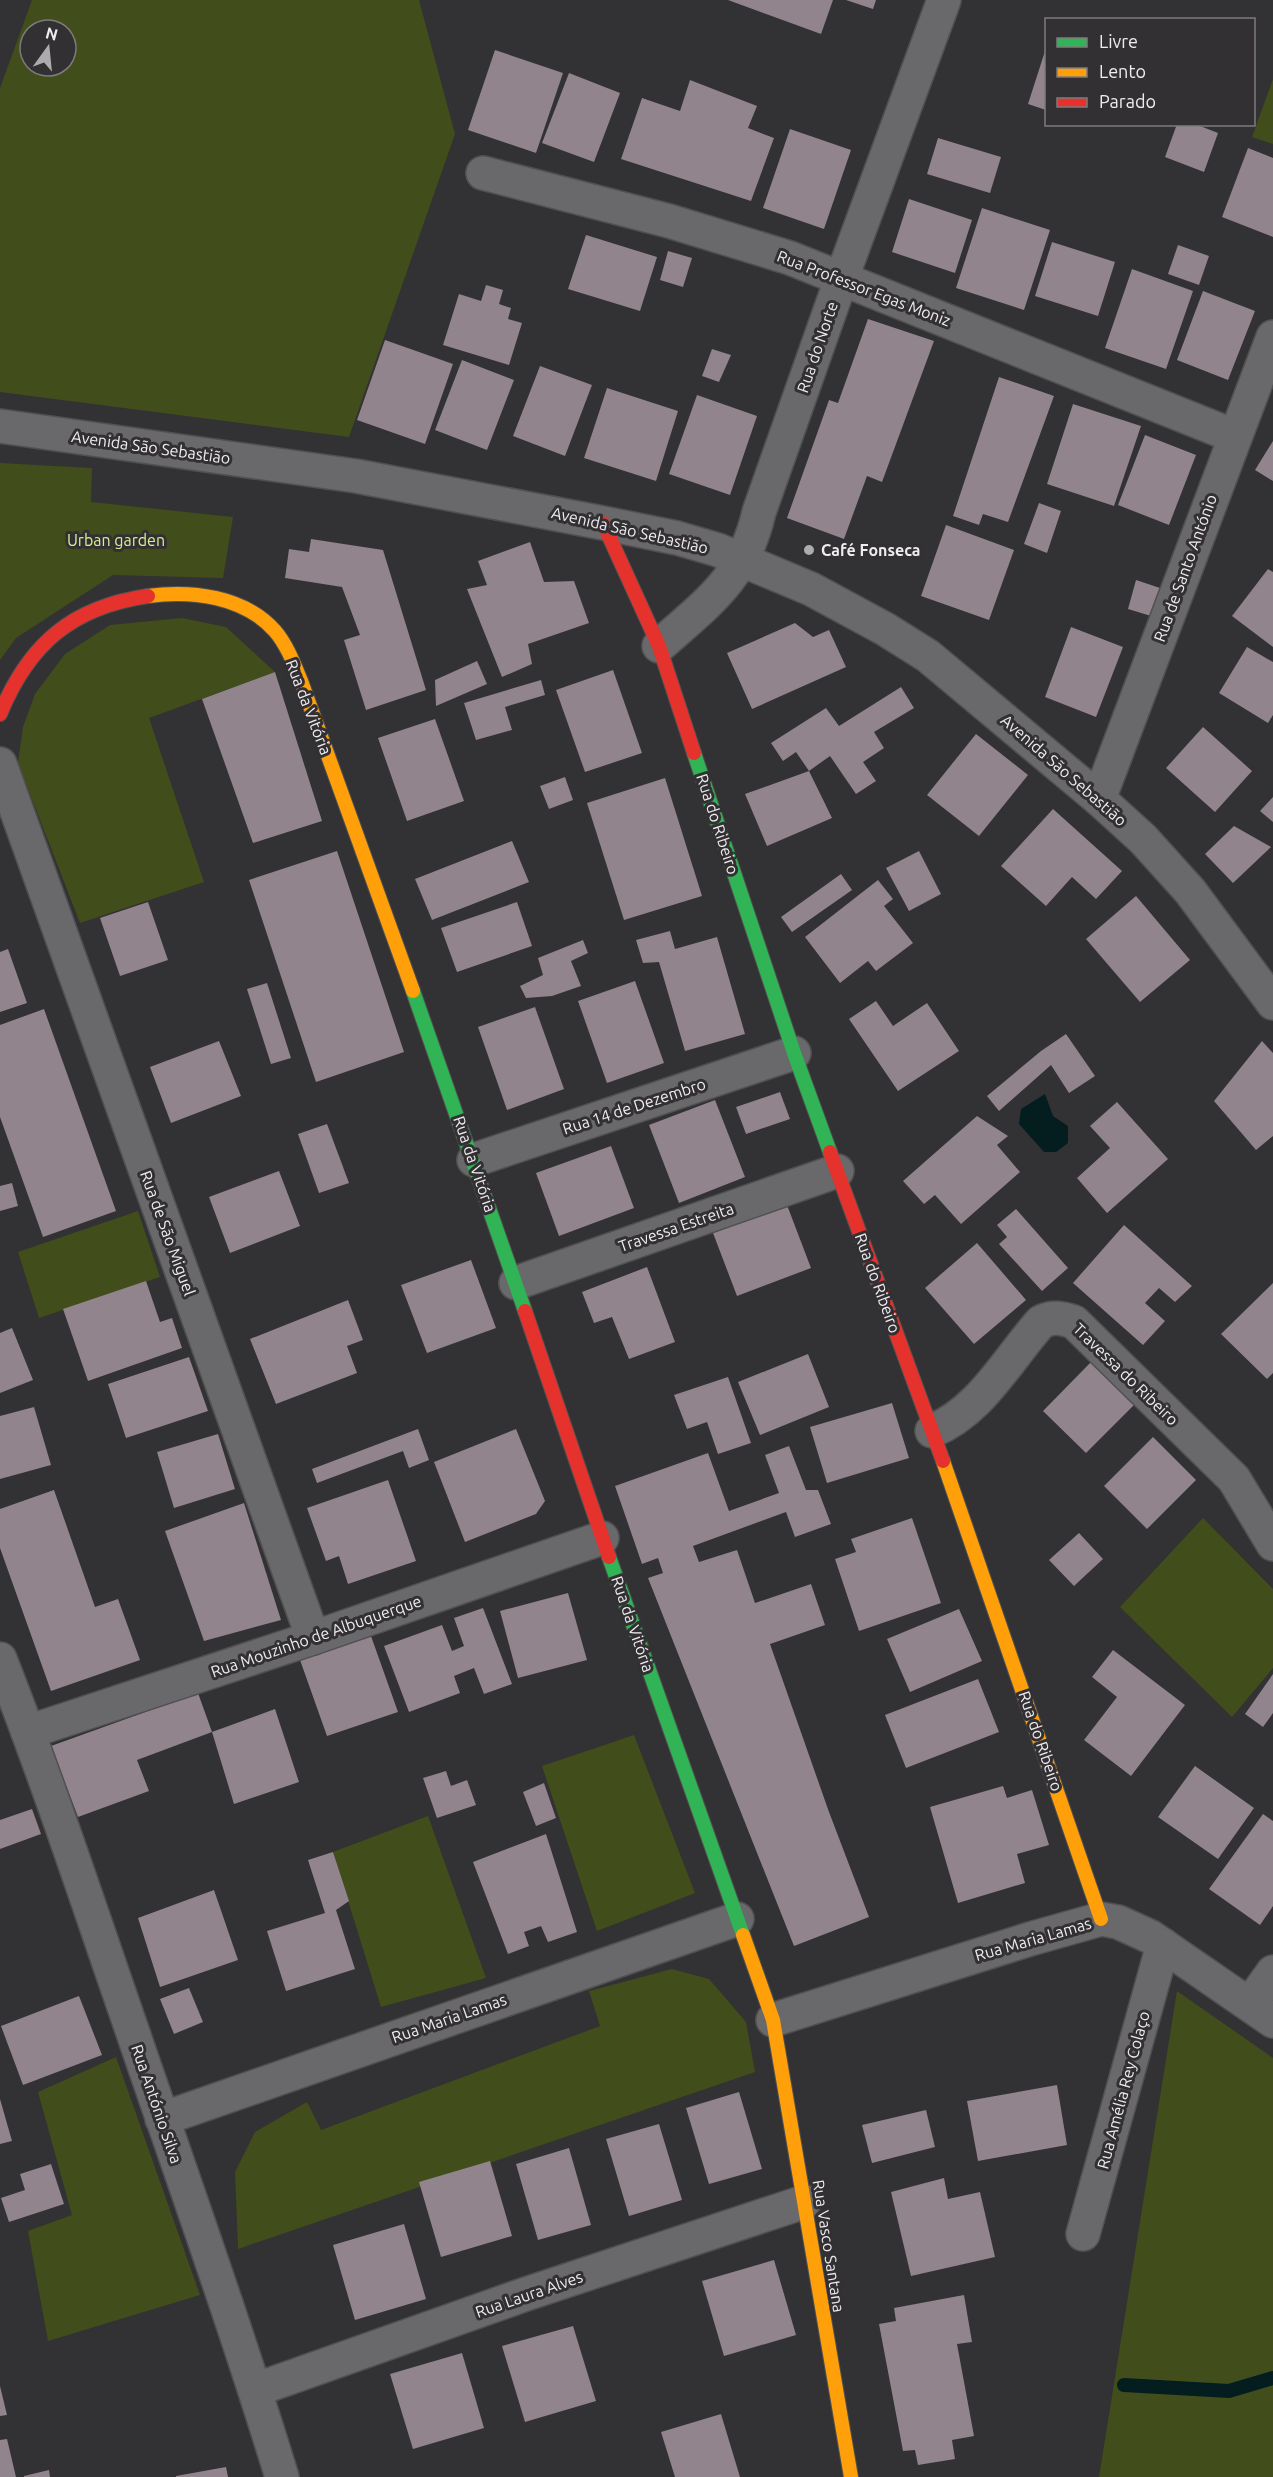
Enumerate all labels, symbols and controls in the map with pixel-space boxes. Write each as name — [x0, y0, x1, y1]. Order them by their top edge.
north arrow — [18, 18, 78, 78]
legend — [1045, 18, 1255, 126]
text: N — [44, 23, 60, 44]
text: Livre — [1099, 31, 1138, 51]
text: Lento — [1099, 61, 1146, 81]
text: Parado — [1099, 91, 1156, 111]
street label: Rua Professor Egas Moniz — [775, 247, 953, 329]
street label: Rua do Norte — [793, 299, 841, 395]
street label: Avenida São Sebastião — [70, 427, 232, 467]
street label: Rua de Santo António — [1150, 492, 1220, 644]
street label: Avenida São Sebastião — [550, 503, 710, 557]
park label: Urban garden — [67, 531, 165, 549]
place label: Café Fonseca — [821, 541, 920, 559]
marker: Café Fonseca — [802, 543, 816, 557]
street label: Rua da Vitória — [283, 657, 335, 757]
street label: Avenida São Sebastião — [998, 711, 1130, 829]
street label: Rua do Ribeiro — [693, 771, 743, 877]
street label: Rua 14 de Dezembro — [560, 1074, 708, 1138]
street label: Rua da Vitória — [450, 1114, 500, 1214]
street label: Rua de São Miguel — [137, 1168, 199, 1298]
street label: Travessa Estreita — [616, 1199, 736, 1255]
street label: Rua do Ribeiro — [852, 1231, 904, 1335]
street label: Travessa do Ribeiro — [1070, 1319, 1182, 1429]
street label: Rua da Vitória — [608, 1574, 658, 1674]
street label: Rua Mouzinho de Albuquerque — [208, 1591, 424, 1681]
street label: Rua do Ribeiro — [1015, 1689, 1067, 1793]
street label: Rua Maria Lamas — [973, 1914, 1093, 1964]
street label: Rua Maria Lamas — [389, 1990, 509, 2046]
street label: Rua Amélia Rey Colaço — [1093, 2009, 1153, 2171]
street label: Rua António Silva — [128, 2042, 186, 2166]
street label: Rua Vasco Santana — [810, 2178, 848, 2314]
street label: Rua Laura Alves — [473, 2267, 585, 2321]

